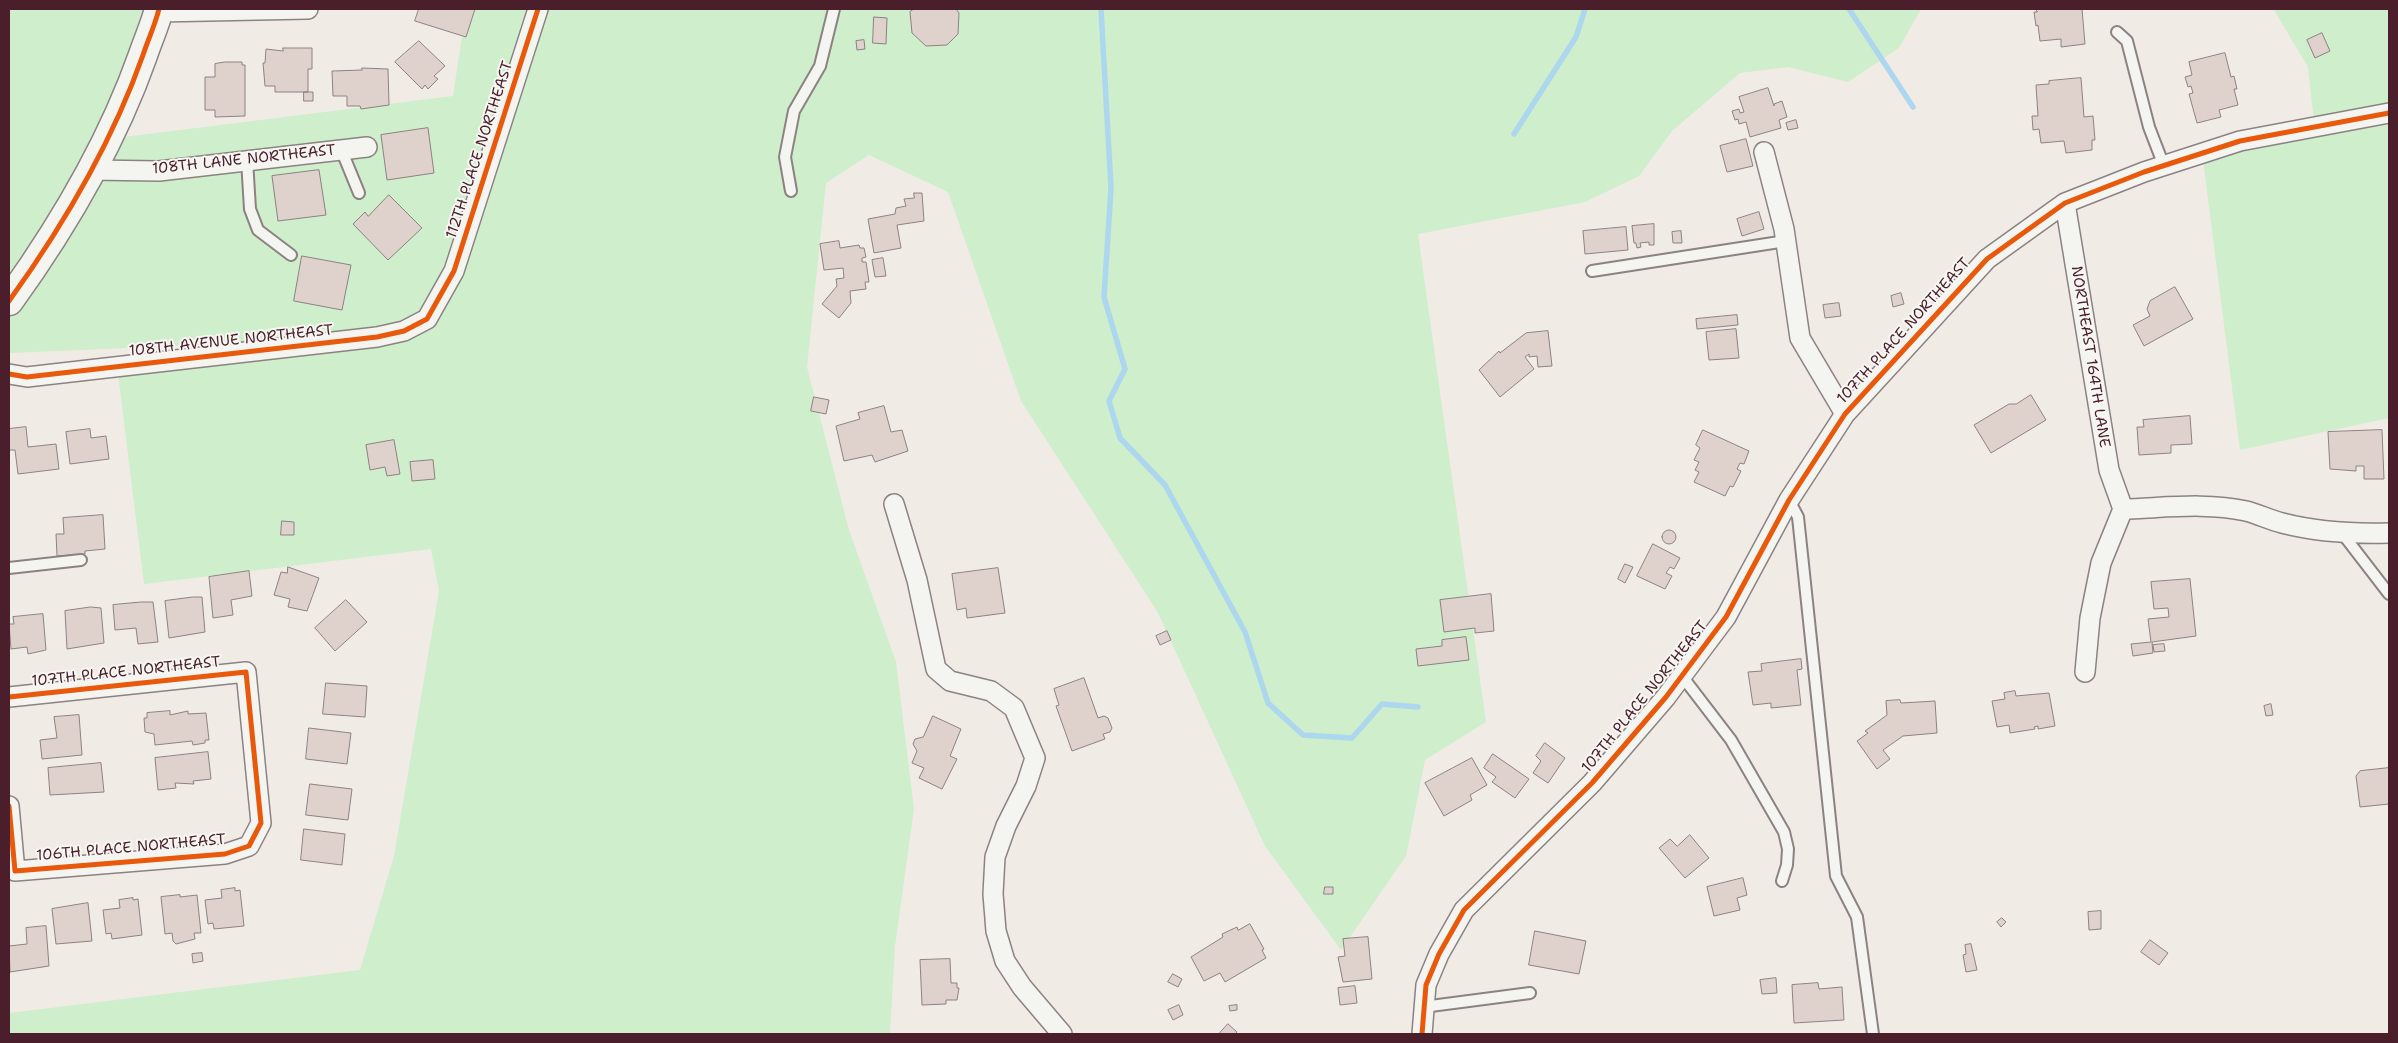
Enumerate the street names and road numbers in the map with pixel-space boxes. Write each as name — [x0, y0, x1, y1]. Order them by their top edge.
street label: 112TH PLACE NORTHEAST — [443, 59, 517, 241]
street label: 108TH LANE NORTHEAST — [151, 141, 337, 179]
street label: 107TH PLACE NORTHEAST — [1834, 254, 1974, 408]
street label: NORTHEAST 164TH LANE — [2067, 265, 2113, 449]
street label: 108TH AVENUE NORTHEAST — [128, 321, 334, 361]
street label: 107TH PLACE NORTHEAST — [1578, 618, 1712, 776]
street label: 107TH PLACE NORTHEAST — [31, 653, 221, 691]
street label: 106TH PLACE NORTHEAST — [36, 831, 226, 865]

